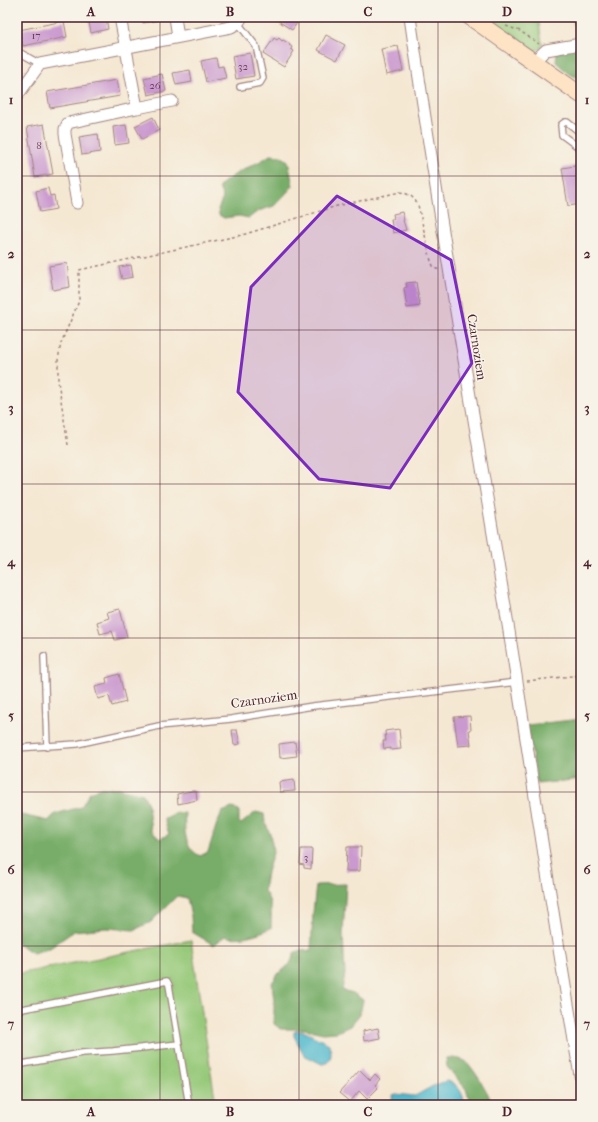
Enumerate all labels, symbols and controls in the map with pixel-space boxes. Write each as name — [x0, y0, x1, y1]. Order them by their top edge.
text: A — [86, 4, 96, 19]
text: B — [226, 4, 235, 19]
text: C — [364, 4, 373, 19]
text: D — [502, 4, 512, 19]
house number: 17 — [31, 29, 41, 42]
house number: 32 — [238, 60, 248, 73]
house number: 26 — [149, 79, 161, 92]
text: 1 — [9, 92, 14, 107]
text: 1 — [585, 92, 590, 107]
house number: 8 — [36, 139, 42, 152]
text: 2 — [8, 246, 15, 261]
text: 2 — [584, 246, 591, 261]
street label: Czarnoziem — [464, 313, 490, 381]
text: 3 — [8, 400, 14, 416]
text: 3 — [584, 400, 590, 416]
text: 4 — [6, 554, 16, 570]
text: 4 — [582, 554, 592, 570]
street label: Czarnoziem — [230, 687, 298, 711]
text: 5 — [8, 708, 14, 723]
text: 5 — [584, 708, 590, 723]
house number: 3 — [304, 851, 308, 864]
text: 6 — [7, 862, 15, 877]
text: 6 — [583, 862, 591, 877]
text: 7 — [7, 1016, 15, 1031]
text: 7 — [583, 1016, 591, 1031]
text: A — [86, 1104, 96, 1119]
text: B — [226, 1104, 235, 1119]
text: C — [364, 1104, 373, 1119]
text: D — [502, 1104, 512, 1119]

